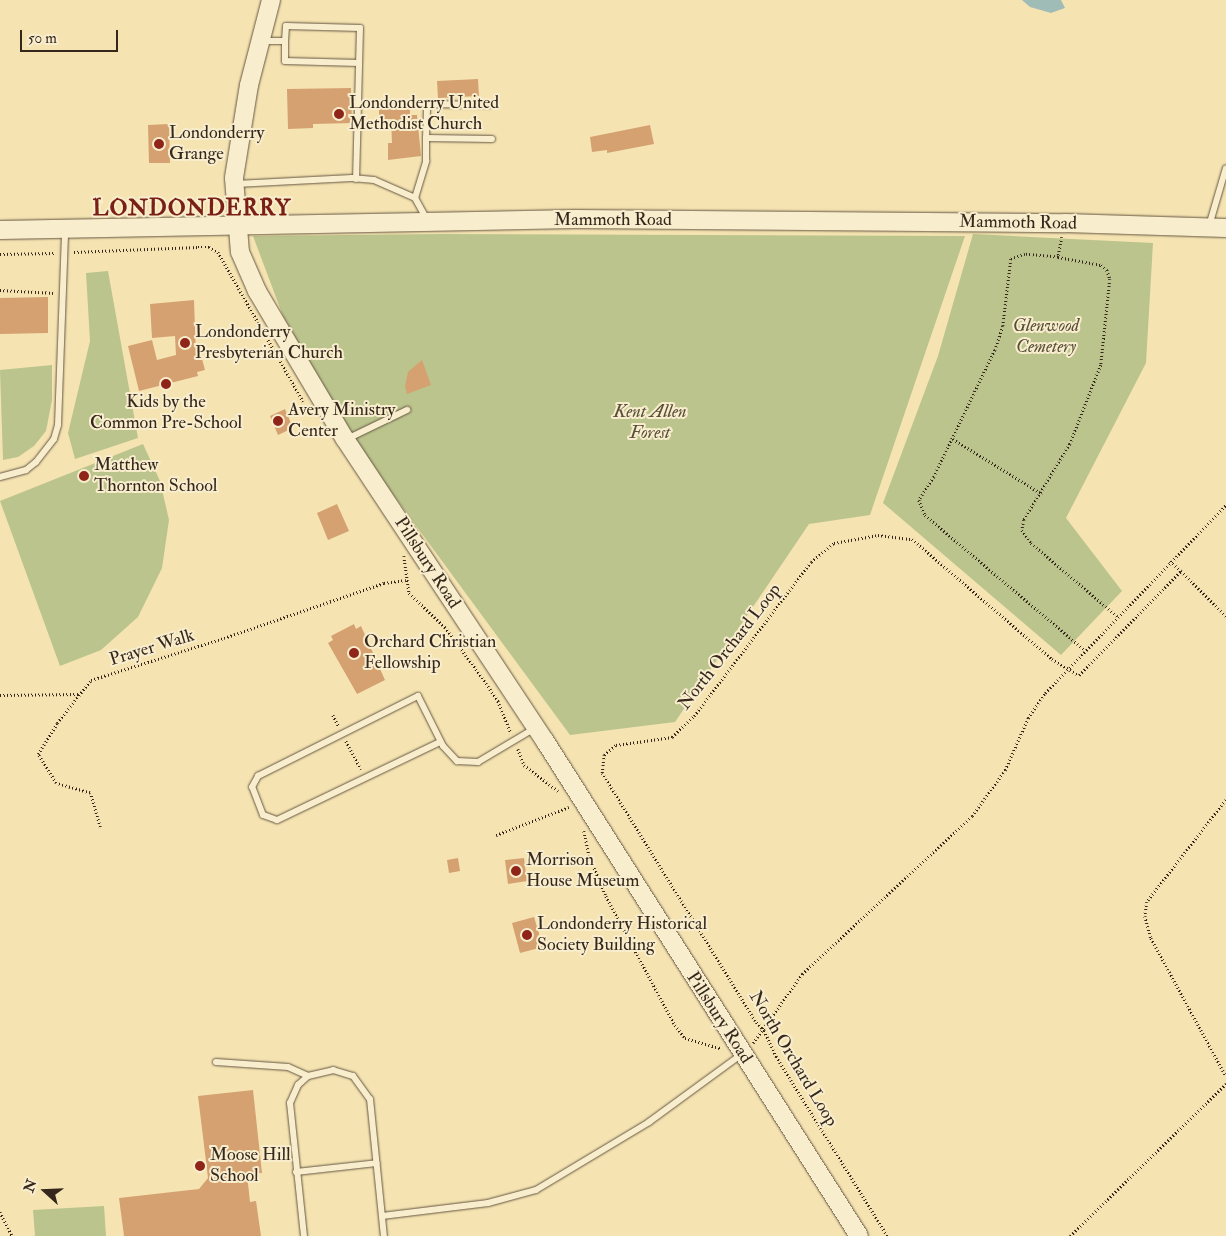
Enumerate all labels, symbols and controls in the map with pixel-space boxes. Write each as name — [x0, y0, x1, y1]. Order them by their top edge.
scale bar — [22, 20, 120, 52]
text: 50 m — [28, 29, 57, 48]
place label: Londonderry United Methodist Church — [349, 93, 499, 136]
marker: Londonderry United Methodist Church — [333, 108, 345, 120]
place label: Londonderry Grange — [169, 123, 264, 166]
marker: Londonderry Grange — [153, 138, 165, 150]
district label: LONDONDERRY — [91, 196, 293, 222]
street label: Mammoth Road — [554, 209, 672, 231]
street label: Mammoth Road — [959, 211, 1077, 235]
park label: Glenwood Cemetery — [1013, 316, 1079, 358]
place label: Londonderry Presbyterian Church — [195, 322, 343, 364]
marker: Londonderry Presbyterian Church — [179, 337, 191, 349]
marker: Kids by the Common Pre-School — [160, 378, 172, 390]
place label: Kids by the Common Pre-School — [90, 392, 242, 434]
place label: Avery Ministry Center — [288, 400, 395, 442]
park label: Kent Allen Forest — [613, 402, 687, 444]
marker: Avery Ministry Center — [272, 415, 284, 427]
place label: Matthew Thornton School — [94, 455, 217, 498]
marker: Matthew Thornton School — [78, 470, 90, 482]
street label: Pillsbury Road — [389, 513, 465, 613]
street label: North Orchard Loop — [674, 580, 786, 714]
street label: Prayer Walk — [107, 625, 197, 671]
place label: Orchard Christian Fellowship — [364, 632, 496, 674]
marker: Orchard Christian Fellowship — [348, 647, 360, 659]
place label: Morrison House Museum — [526, 850, 639, 892]
marker: Morrison House Museum — [510, 865, 522, 877]
place label: Londonderry Historical Society Building — [537, 914, 707, 956]
marker: Londonderry Historical Society Building — [521, 929, 533, 941]
street label: Pillsbury Road — [681, 968, 757, 1068]
street label: North Orchard Loop — [744, 987, 842, 1131]
place label: Moose Hill School — [210, 1145, 291, 1188]
marker: Moose Hill School — [194, 1160, 206, 1172]
north arrow — [20, 1166, 70, 1216]
text: N — [20, 1177, 41, 1195]

